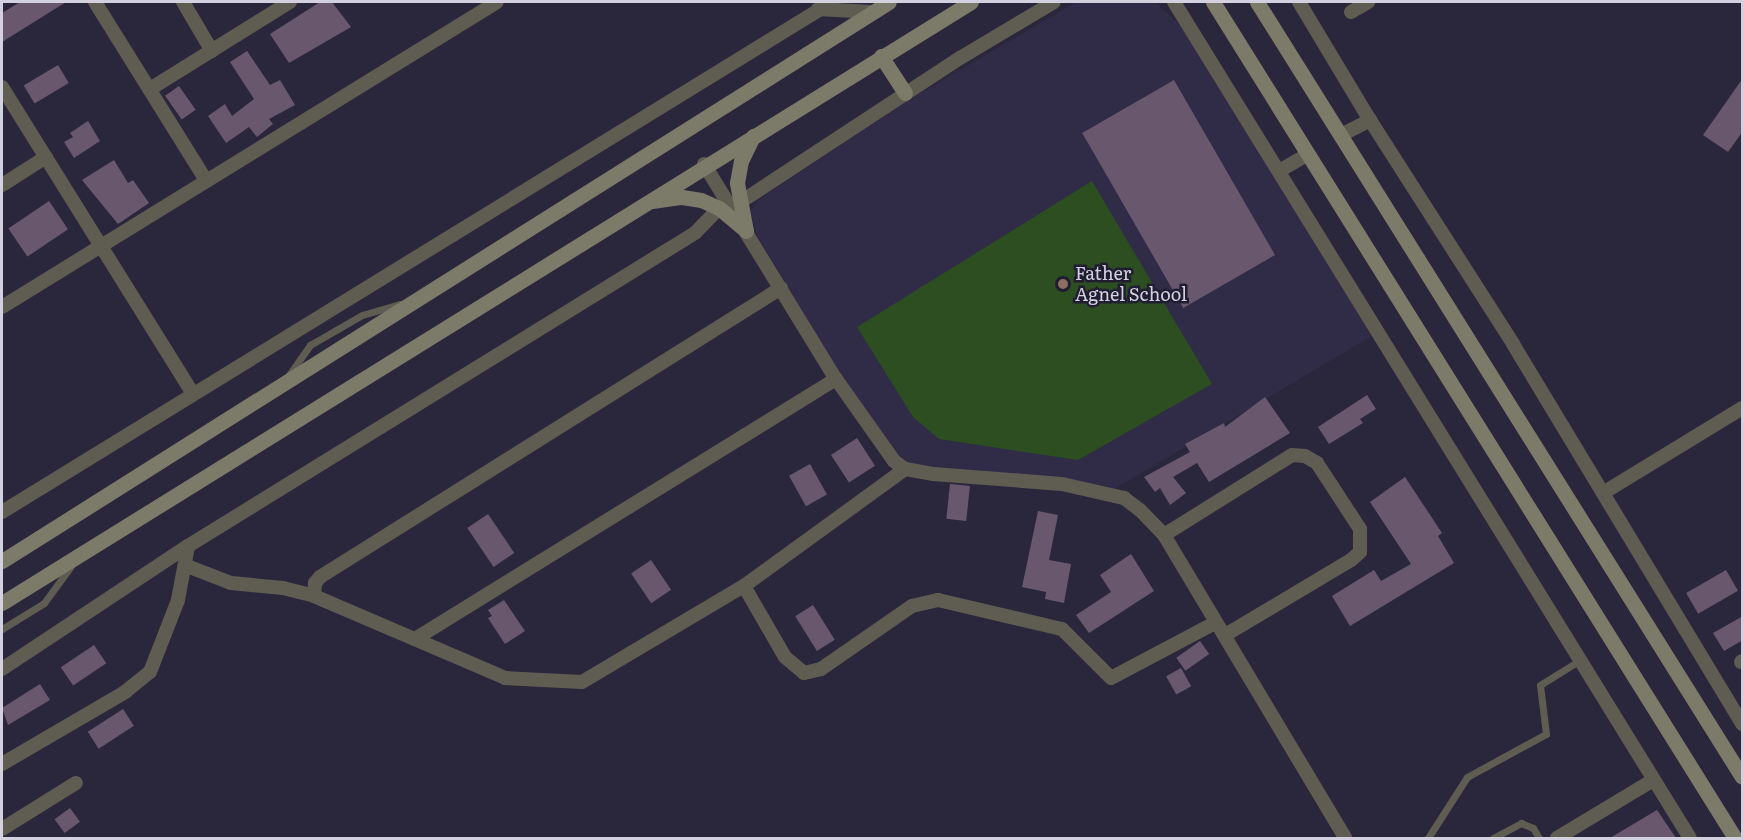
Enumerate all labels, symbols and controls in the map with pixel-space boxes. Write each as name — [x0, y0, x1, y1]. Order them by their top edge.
place label: Father Agnel School — [1075, 263, 1187, 306]
marker: Father Agnel School — [1056, 277, 1070, 291]

